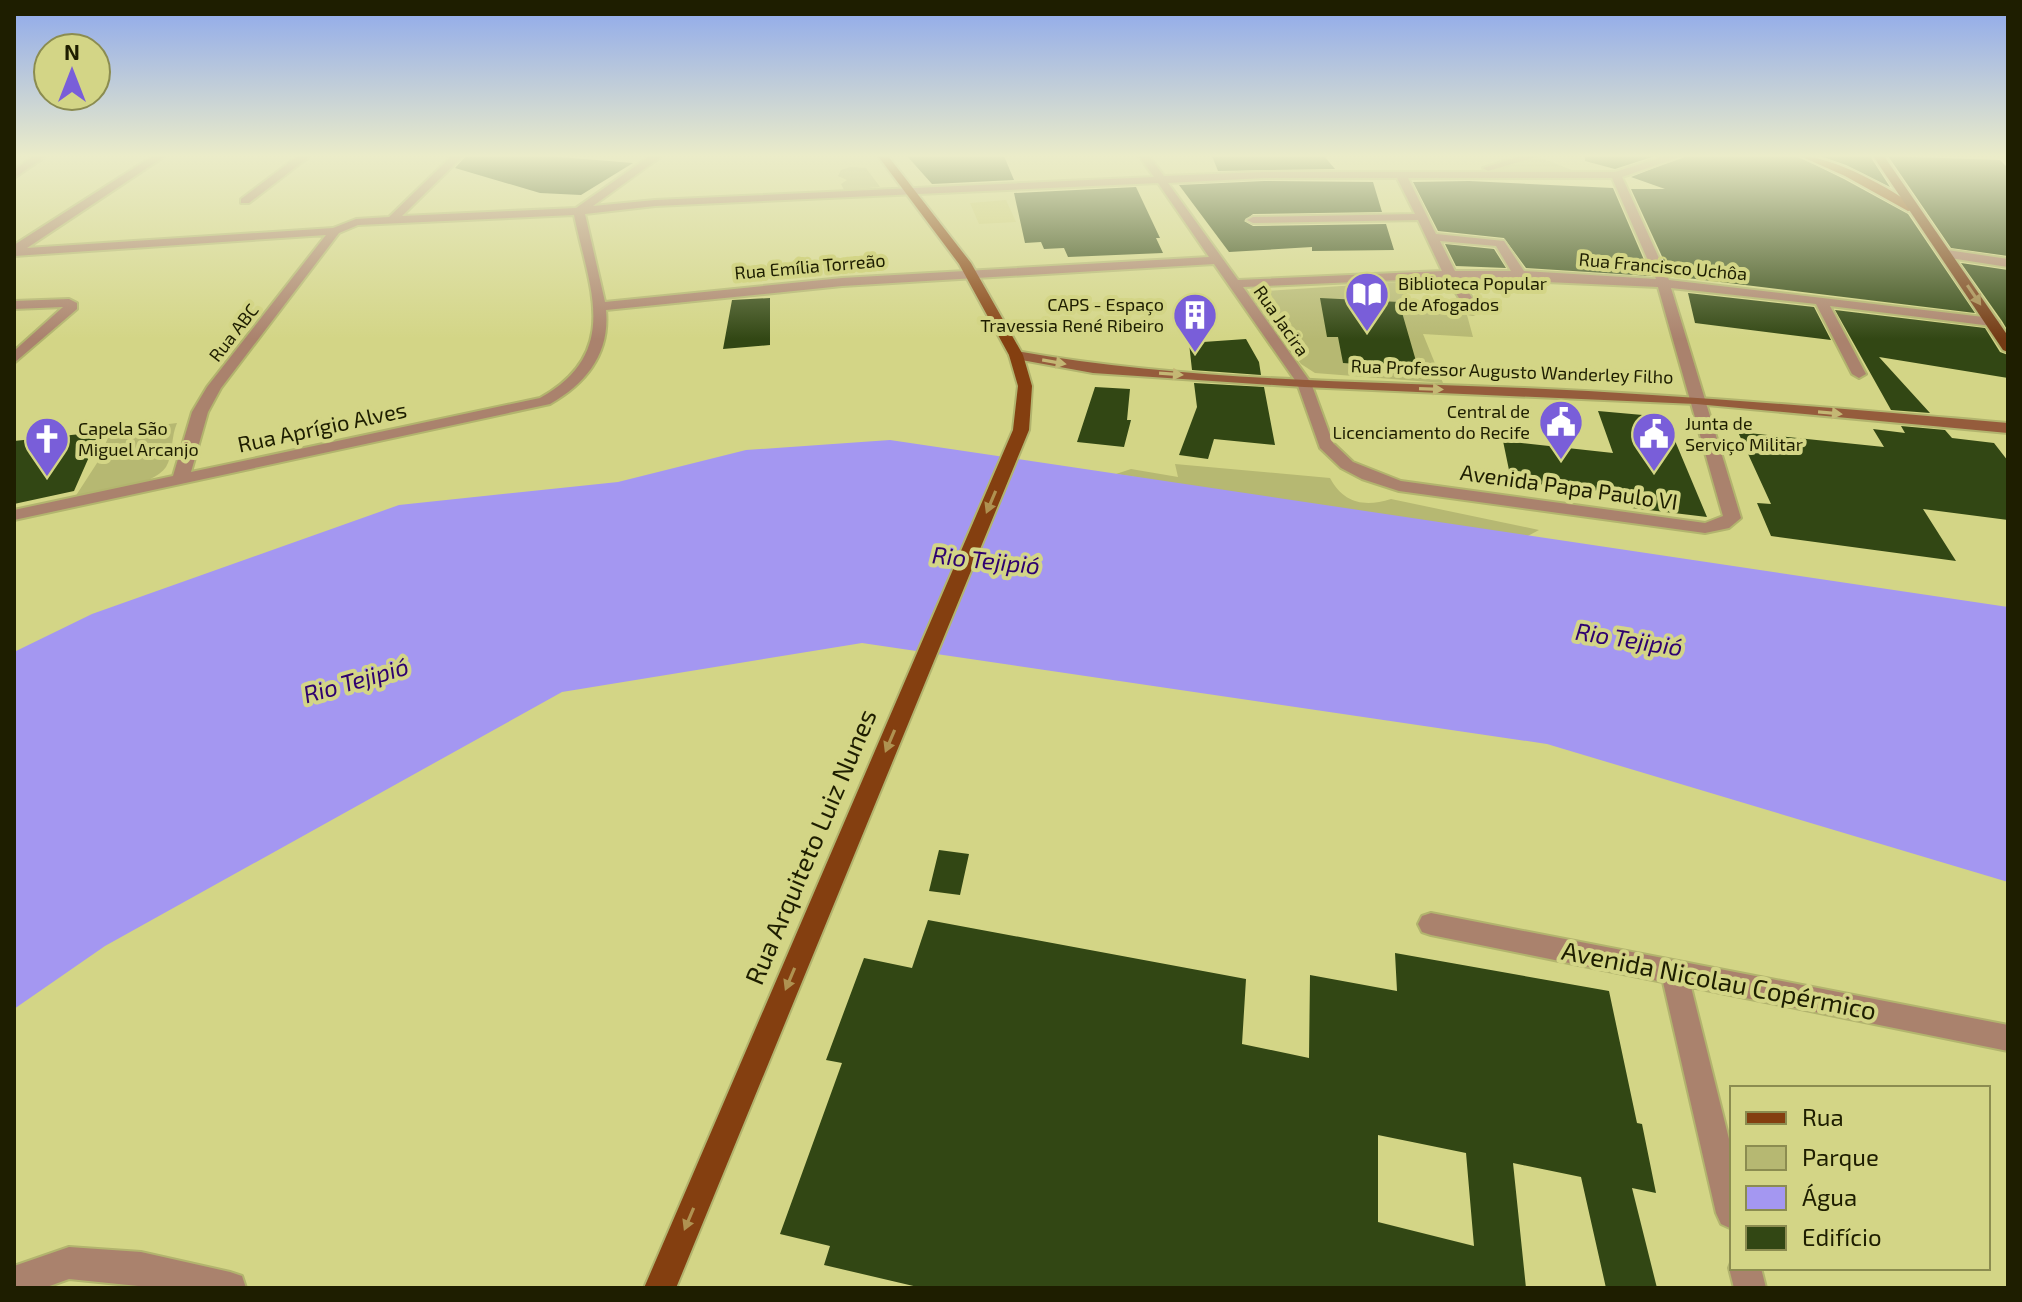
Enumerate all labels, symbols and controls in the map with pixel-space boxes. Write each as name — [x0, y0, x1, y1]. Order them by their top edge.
north arrow — [32, 32, 112, 112]
text: N — [64, 38, 80, 64]
street label: Rua Emília Torreão — [733, 248, 886, 284]
street label: Rua Francisco Uchôa — [1578, 248, 1748, 284]
library icon: Biblioteca Popular de Afogados — [1343, 270, 1391, 333]
place label: Biblioteca Popular de Afogados — [1398, 272, 1547, 315]
street label: Rua Jacira — [1249, 281, 1314, 360]
one-way arrow — [1966, 284, 1981, 305]
building icon: CAPS - Espaço Travessia René Ribeiro — [1171, 291, 1219, 354]
place label: CAPS - Espaço Travessia René Ribeiro — [980, 293, 1164, 336]
street label: Rua ABC — [204, 299, 263, 366]
street label: Rua Professor Augusto Wanderley Filho — [1350, 354, 1674, 388]
one-way arrow — [1042, 357, 1067, 369]
one-way arrow — [1159, 368, 1184, 381]
one-way arrow — [1419, 383, 1444, 396]
street label: Rua Aprígio Alves — [235, 395, 409, 457]
public building icon: Central de Licenciamento do Recife — [1537, 398, 1585, 461]
place label: Central de Licenciamento do Recife — [1332, 400, 1530, 443]
one-way arrow — [1818, 407, 1843, 420]
public building icon: Junta de Serviço Militar — [1630, 410, 1678, 473]
place label: Junta de Serviço Militar — [1685, 412, 1803, 456]
church icon: Capela São Miguel Arcanjo — [23, 415, 71, 478]
place label: Capela São Miguel Arcanjo — [78, 417, 199, 460]
street label: Avenida Papa Paulo VI — [1459, 458, 1679, 514]
one-way arrow — [984, 490, 997, 514]
water label: Rio Tejipió — [931, 539, 1041, 580]
water label: Rio Tejipió — [1574, 616, 1685, 661]
water label: Rio Tejipió — [300, 651, 412, 708]
street label: Rua Arquiteto Luiz Nunes — [737, 704, 882, 989]
one-way arrow — [884, 730, 897, 753]
street label: Avenida Nicolau Copérmico — [1559, 934, 1879, 1025]
one-way arrow — [784, 967, 797, 991]
legend — [1730, 1086, 1990, 1270]
text: Rua — [1802, 1102, 1844, 1131]
text: Parque — [1802, 1142, 1879, 1171]
text: Água — [1802, 1182, 1857, 1211]
one-way arrow — [683, 1207, 696, 1231]
text: Edifício — [1802, 1222, 1882, 1251]

